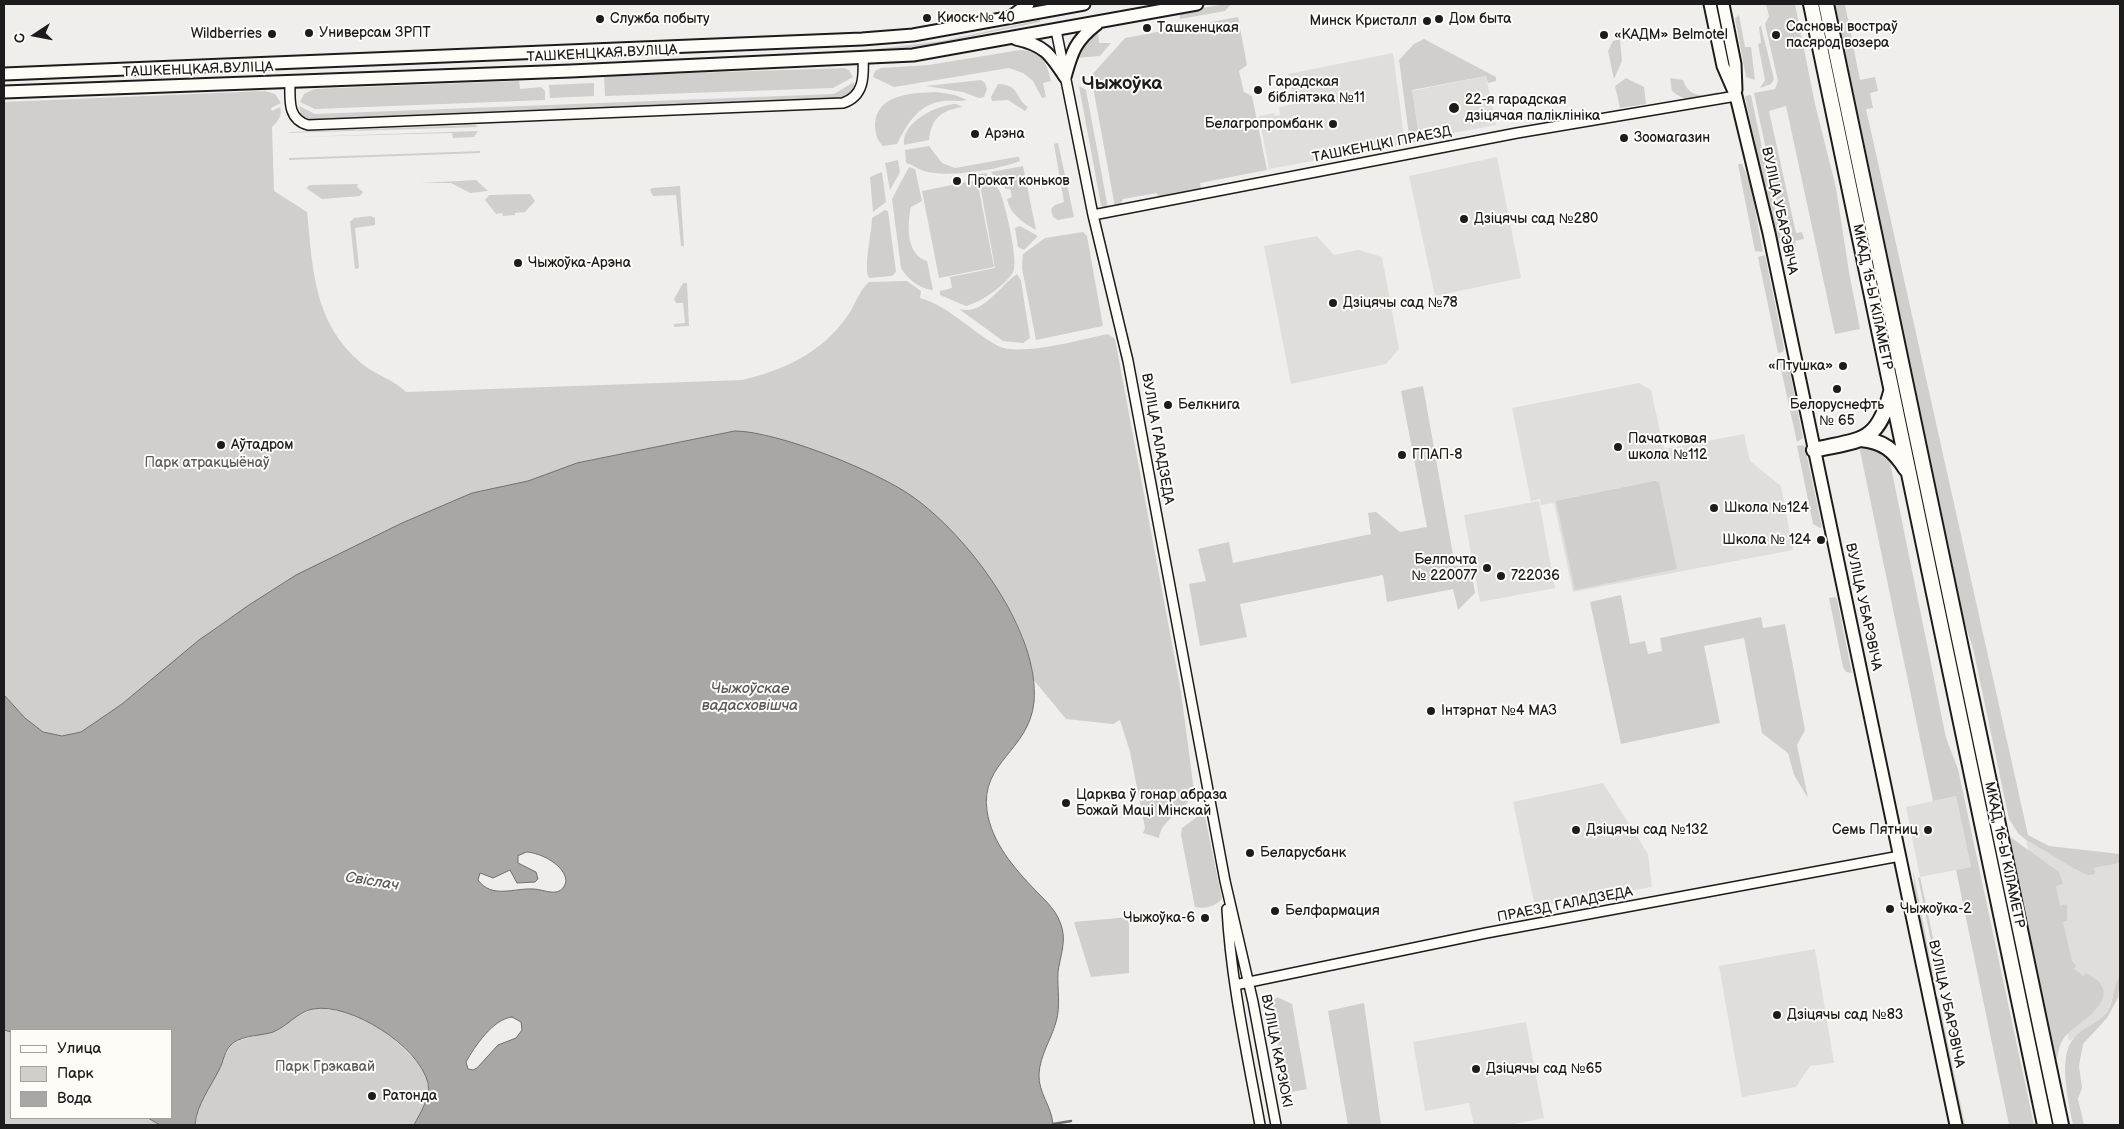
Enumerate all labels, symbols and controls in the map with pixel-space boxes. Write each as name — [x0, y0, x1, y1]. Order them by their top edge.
north arrow — [10, 10, 60, 60]
place label: Киоск № 40 — [937, 10, 1015, 26]
place label: Служба побыту — [610, 11, 709, 27]
place label: Дом быта — [1449, 11, 1511, 27]
marker: Киоск № 40 — [921, 12, 933, 24]
marker: Служба побыту — [594, 13, 606, 25]
place label: Минск Кристалл — [1309, 13, 1417, 29]
marker: Дом быта — [1433, 13, 1445, 25]
marker: Минск Кристалл — [1421, 15, 1433, 27]
place label: Сасновы востраў пасярод возера — [1786, 19, 1898, 52]
place label: Ташкенцкая — [1157, 20, 1239, 36]
marker: Ташкенцкая — [1141, 22, 1153, 34]
place label: Универсам ЗРПТ — [319, 25, 431, 41]
place label: Wildberries — [191, 26, 262, 42]
marker: Универсам ЗРПТ — [303, 27, 315, 39]
place label: «КАДМ» Belmotel — [1614, 27, 1728, 43]
marker: Wildberries — [266, 28, 278, 40]
marker: «КАДМ» Belmotel — [1598, 29, 1610, 41]
marker: Сасновы востраў пасярод возера — [1770, 29, 1782, 41]
text: С — [11, 32, 29, 44]
street label: ТАШКЕНЦКАЯ ВУЛІЦА — [526, 42, 678, 66]
street label: ТАШКЕНЦКАЯ ВУЛІЦА — [122, 59, 274, 81]
district label: Чыжоўка — [1082, 73, 1162, 95]
place label: Гарадская бібліятэка №11 — [1268, 74, 1365, 106]
marker: Гарадская бібліятэка №11 — [1252, 84, 1264, 96]
place label: 22-я гарадская дзіцячая паліклініка — [1465, 92, 1600, 124]
marker: 22-я гарадская дзіцячая паліклініка — [1447, 101, 1461, 115]
place label: Белагропромбанк — [1205, 116, 1323, 132]
marker: Белагропромбанк — [1327, 118, 1339, 130]
street label: ТАШКЕНЦКІ ПРАЕЗД — [1311, 123, 1453, 167]
place label: Арэна — [985, 126, 1025, 142]
marker: Арэна — [969, 128, 981, 140]
place label: Зоомагазин — [1634, 130, 1710, 146]
marker: Зоомагазин — [1618, 132, 1630, 144]
street label: ВУЛІЦА УБАРЭВІЧА — [1757, 146, 1801, 276]
place label: Прокат коньков — [967, 173, 1070, 189]
marker: Прокат коньков — [951, 175, 963, 187]
place label: Дзіцячы сад №280 — [1474, 211, 1598, 227]
marker: Дзіцячы сад №280 — [1458, 213, 1470, 225]
street label: МКАД, 15-Ы КІЛАМЕТР — [1848, 223, 1896, 371]
place label: Чыжоўка-Арэна — [528, 255, 631, 271]
marker: Чыжоўка-Арэна — [512, 257, 524, 269]
place label: Дзіцячы сад №78 — [1343, 295, 1458, 311]
marker: Дзіцячы сад №78 — [1327, 297, 1339, 309]
place label: «Птушка» — [1768, 358, 1833, 374]
marker: «Птушка» — [1837, 360, 1849, 372]
street label: ВУЛІЦА ГАЛАДЗЕДА — [1137, 372, 1177, 506]
marker: Белоруснефть № 65 — [1831, 383, 1843, 395]
place label: Белкнига — [1178, 397, 1240, 413]
place label: Белоруснефть № 65 — [1790, 397, 1884, 430]
marker: Белкнига — [1162, 399, 1174, 411]
place label: Пачатковая школа №112 — [1628, 431, 1707, 464]
place label: Аўтадром — [231, 437, 293, 453]
marker: Аўтадром — [215, 439, 227, 451]
marker: Пачатковая школа №112 — [1612, 441, 1624, 453]
place label: ГПАП-8 — [1412, 447, 1462, 463]
marker: ГПАП-8 — [1396, 449, 1408, 461]
park label: Парк атракцыёнаў — [145, 455, 269, 471]
place label: Школа №124 — [1724, 500, 1809, 516]
marker: Школа №124 — [1708, 502, 1720, 514]
place label: Школа № 124 — [1722, 532, 1811, 548]
marker: Школа № 124 — [1815, 534, 1827, 546]
street label: ВУЛІЦА УБАРЭВІЧА — [1841, 542, 1885, 672]
place label: Белпочта № 220077 — [1411, 552, 1477, 584]
marker: Белпочта № 220077 — [1481, 562, 1493, 574]
place label: 722036 — [1511, 568, 1560, 584]
marker: 722036 — [1495, 570, 1507, 582]
water label: Чыжоўскае вадасховішча — [702, 680, 798, 715]
place label: Інтэрнат №4 МАЗ — [1441, 703, 1557, 719]
marker: Інтэрнат №4 МАЗ — [1425, 705, 1437, 717]
street label: МКАД, 16-Ы КІЛАМЕТР — [1980, 780, 2028, 930]
place label: Царква ў гонар абраза Божай Маці Мінскай — [1076, 787, 1227, 820]
marker: Царква ў гонар абраза Божай Маці Мінскай — [1060, 797, 1072, 809]
place label: Дзіцячы сад №132 — [1586, 822, 1708, 838]
place label: Семь Пятниц — [1832, 822, 1918, 838]
marker: Дзіцячы сад №132 — [1570, 824, 1582, 836]
marker: Семь Пятниц — [1922, 824, 1934, 836]
place label: Беларусбанк — [1260, 845, 1346, 861]
marker: Беларусбанк — [1244, 847, 1256, 859]
water label: Свіслач — [344, 869, 400, 895]
street label: ПРАЕЗД ГАЛАДЗЕДА — [1496, 884, 1634, 926]
place label: Чыжоўка-2 — [1900, 901, 1972, 917]
place label: Белфармация — [1285, 903, 1380, 919]
marker: Чыжоўка-2 — [1884, 903, 1896, 915]
marker: Белфармация — [1269, 905, 1281, 917]
place label: Чыжоўка-6 — [1123, 910, 1195, 926]
marker: Чыжоўка-6 — [1199, 912, 1211, 924]
street label: ВУЛІЦА УБАРЭВІЧА — [1924, 939, 1968, 1069]
street label: ВУЛІЦА КАРЗЮКІ — [1257, 993, 1295, 1109]
place label: Дзіцячы сад №83 — [1787, 1007, 1903, 1023]
marker: Дзіцячы сад №83 — [1771, 1009, 1783, 1021]
legend — [10, 1029, 172, 1119]
text: Улица — [57, 1039, 101, 1058]
park label: Парк Грэкавай — [275, 1059, 375, 1075]
place label: Дзіцячы сад №65 — [1486, 1061, 1602, 1077]
marker: Дзіцячы сад №65 — [1470, 1063, 1482, 1075]
text: Парк — [57, 1064, 94, 1083]
place label: Ратонда — [382, 1088, 437, 1104]
text: Вода — [57, 1089, 92, 1108]
marker: Ратонда — [366, 1090, 378, 1102]

